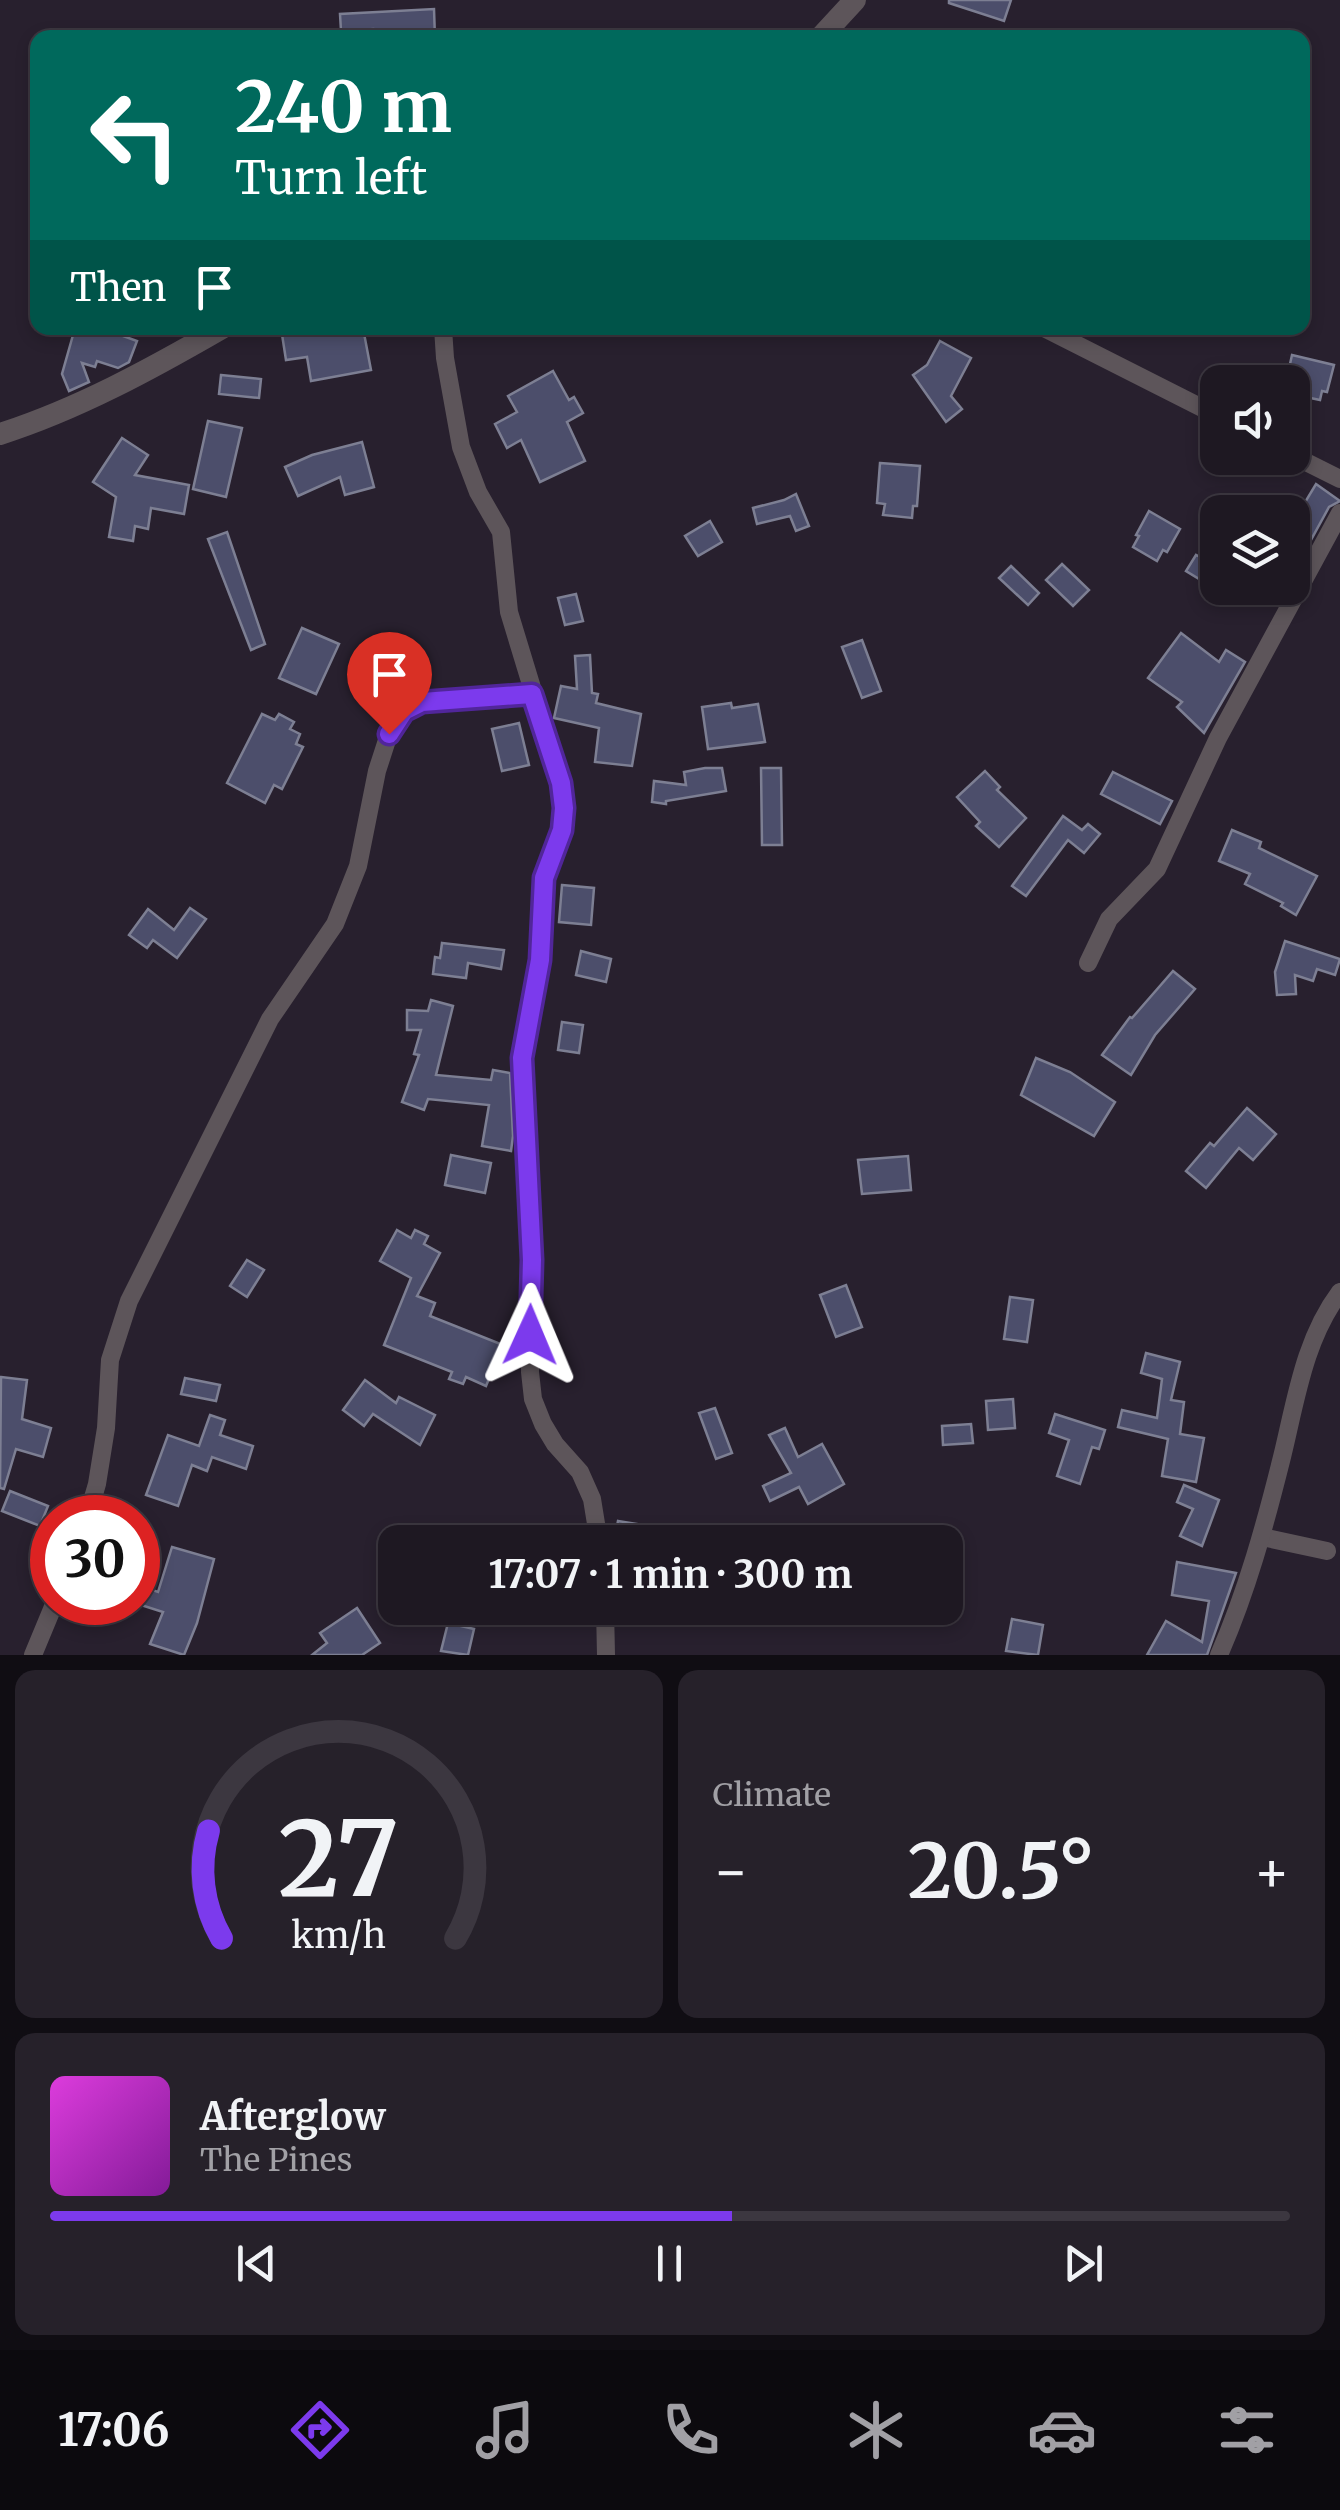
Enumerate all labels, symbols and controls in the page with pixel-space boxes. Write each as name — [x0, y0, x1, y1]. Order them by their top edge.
text: 240 m — [235, 63, 452, 151]
icon: left — [70, 70, 200, 200]
text: Turn left — [235, 150, 427, 206]
icon: arrive — [187, 260, 242, 315]
text: Then — [70, 264, 167, 311]
map controls — [1200, 365, 1310, 605]
button: sound — [1200, 365, 1310, 475]
button: layers — [1200, 495, 1310, 605]
pin — [347, 632, 432, 735]
icon: arrive — [362, 647, 417, 702]
position arrow — [478, 1283, 582, 1387]
speed limit sign: 30 — [30, 1495, 160, 1625]
text: 17:07 · 1 min · 300 m — [488, 1551, 853, 1598]
text: Climate — [713, 1775, 831, 1815]
text: 27 — [279, 1794, 399, 1924]
text: 20.5° — [908, 1824, 1095, 1918]
text: − — [713, 1837, 749, 1906]
text: + — [1253, 1837, 1290, 1906]
text: km/h — [291, 1913, 386, 1958]
text: Afterglow — [200, 2093, 386, 2140]
text: The Pines — [200, 2140, 352, 2180]
icon: previous — [229, 2236, 284, 2291]
icon: pause — [642, 2236, 697, 2291]
icon: next — [1056, 2236, 1111, 2291]
icon: directions — [285, 2395, 355, 2465]
icon: music — [470, 2395, 540, 2465]
icon: phone — [656, 2395, 726, 2465]
icon: climate — [841, 2395, 911, 2465]
icon: car — [1027, 2395, 1097, 2465]
icon: filters — [1212, 2395, 1282, 2465]
text: 17:06 — [58, 2402, 169, 2458]

